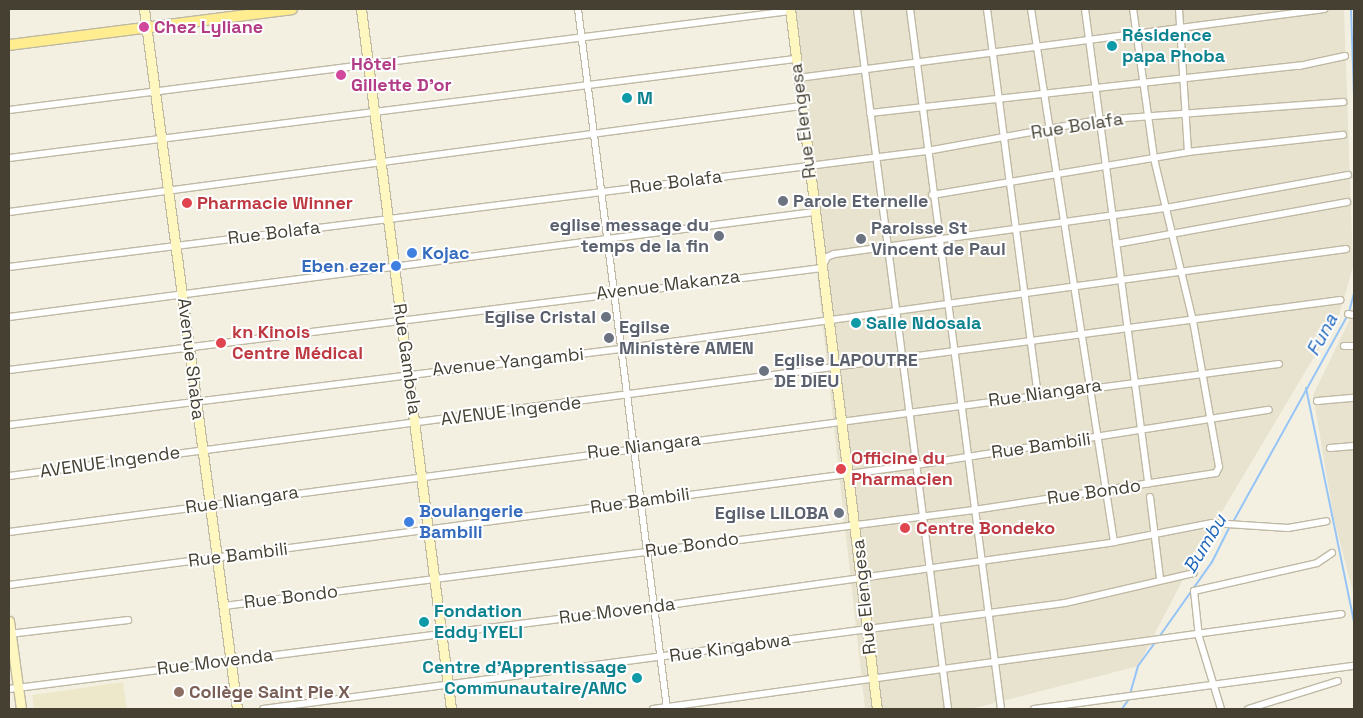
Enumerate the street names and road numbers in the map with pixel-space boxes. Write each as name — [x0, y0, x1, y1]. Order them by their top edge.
street label: Rue Elengesa — [785, 62, 821, 180]
street label: Rue Bolafa — [1029, 108, 1125, 144]
street label: Rue Bolafa — [629, 166, 723, 198]
street label: Rue Bolafa — [227, 217, 321, 249]
street label: Avenue Makanza — [595, 265, 741, 305]
street label: Avenue Shaba — [173, 297, 209, 421]
street label: Rue Gambela — [388, 302, 426, 416]
street label: Avenue Yangambi — [431, 343, 585, 381]
street label: Rue Niangara — [987, 374, 1103, 412]
street label: AVENUE Ingende — [440, 392, 582, 430]
street label: Rue Niangara — [586, 428, 702, 464]
street label: Rue Bambili — [990, 428, 1092, 464]
street label: AVENUE Ingende — [39, 441, 181, 483]
street label: Rue Bondo — [1046, 475, 1142, 509]
street label: Rue Niangara — [184, 481, 300, 519]
street label: Rue Bambili — [589, 483, 691, 519]
street label: Rue Bondo — [644, 528, 740, 562]
street label: Rue Bambili — [187, 538, 289, 572]
street label: Rue Elengesa — [847, 538, 881, 656]
street label: Rue Bondo — [243, 581, 339, 613]
street label: Rue Movenda — [558, 593, 676, 629]
street label: Rue Kingabwa — [668, 629, 792, 667]
street label: Rue Movenda — [156, 644, 274, 680]

